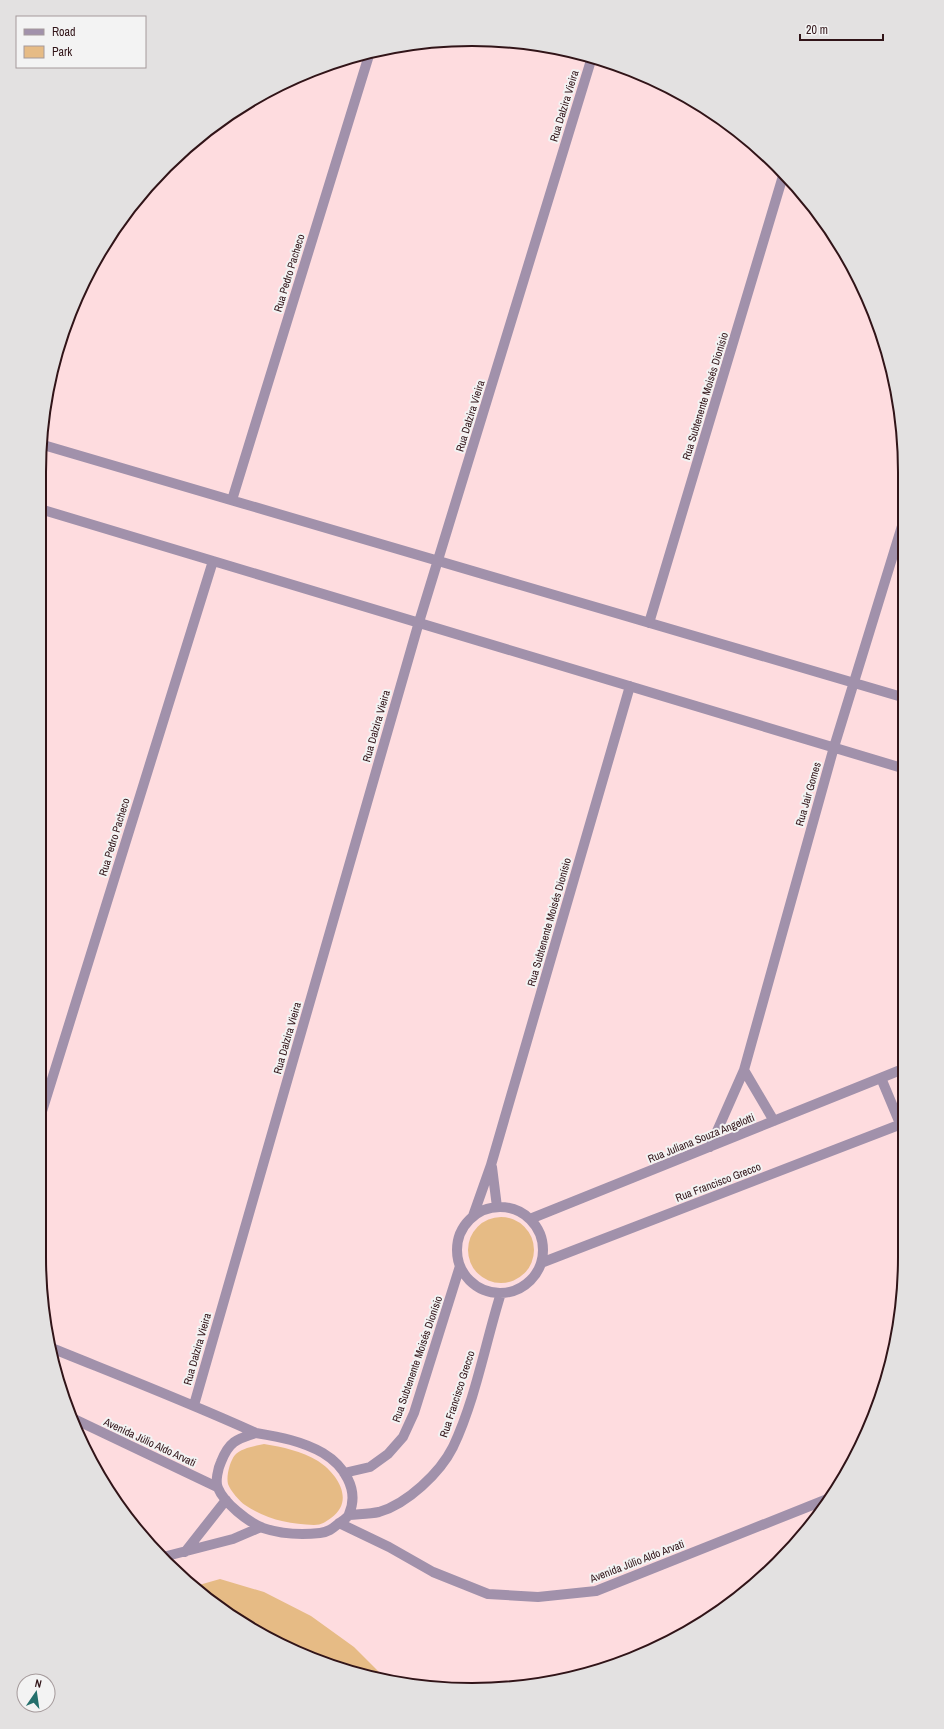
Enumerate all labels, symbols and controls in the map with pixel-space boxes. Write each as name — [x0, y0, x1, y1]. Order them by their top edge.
legend — [16, 16, 146, 68]
scale bar — [800, 16, 883, 42]
text: 20 m — [806, 22, 828, 38]
text: Road — [52, 24, 76, 40]
text: Park — [52, 44, 72, 60]
street label: Rua Dalzira Vieira — [546, 69, 582, 143]
street label: Rua Pedro Pacheco — [271, 232, 307, 314]
street label: Rua Subtenente Moisés Dionísio — [679, 330, 731, 462]
street label: Rua Dalzira Vieira — [452, 379, 488, 453]
street label: Rua Dalzira Vieira — [359, 688, 393, 764]
street label: Rua Jair Gomes — [792, 760, 824, 827]
street label: Rua Pedro Pacheco — [96, 796, 132, 878]
street label: Rua Subtenente Moisés Dionísio — [524, 856, 574, 988]
street label: Rua Dalzira Vieira — [270, 1000, 304, 1076]
street label: Rua Juliana Souza Angelotti — [646, 1110, 756, 1166]
street label: Rua Francisco Grecco — [673, 1159, 763, 1205]
street label: Rua Subtenente Moisés Dionísio — [389, 1294, 445, 1424]
street label: Rua Dalzira Vieira — [180, 1311, 214, 1387]
street label: Rua Francisco Grecco — [436, 1349, 478, 1439]
street label: Avenida Júlio Aldo Arvati — [101, 1414, 198, 1470]
street label: Avenida Júlio Aldo Arvati — [587, 1537, 686, 1586]
north arrow — [16, 1673, 56, 1713]
text: N — [34, 1676, 43, 1691]

